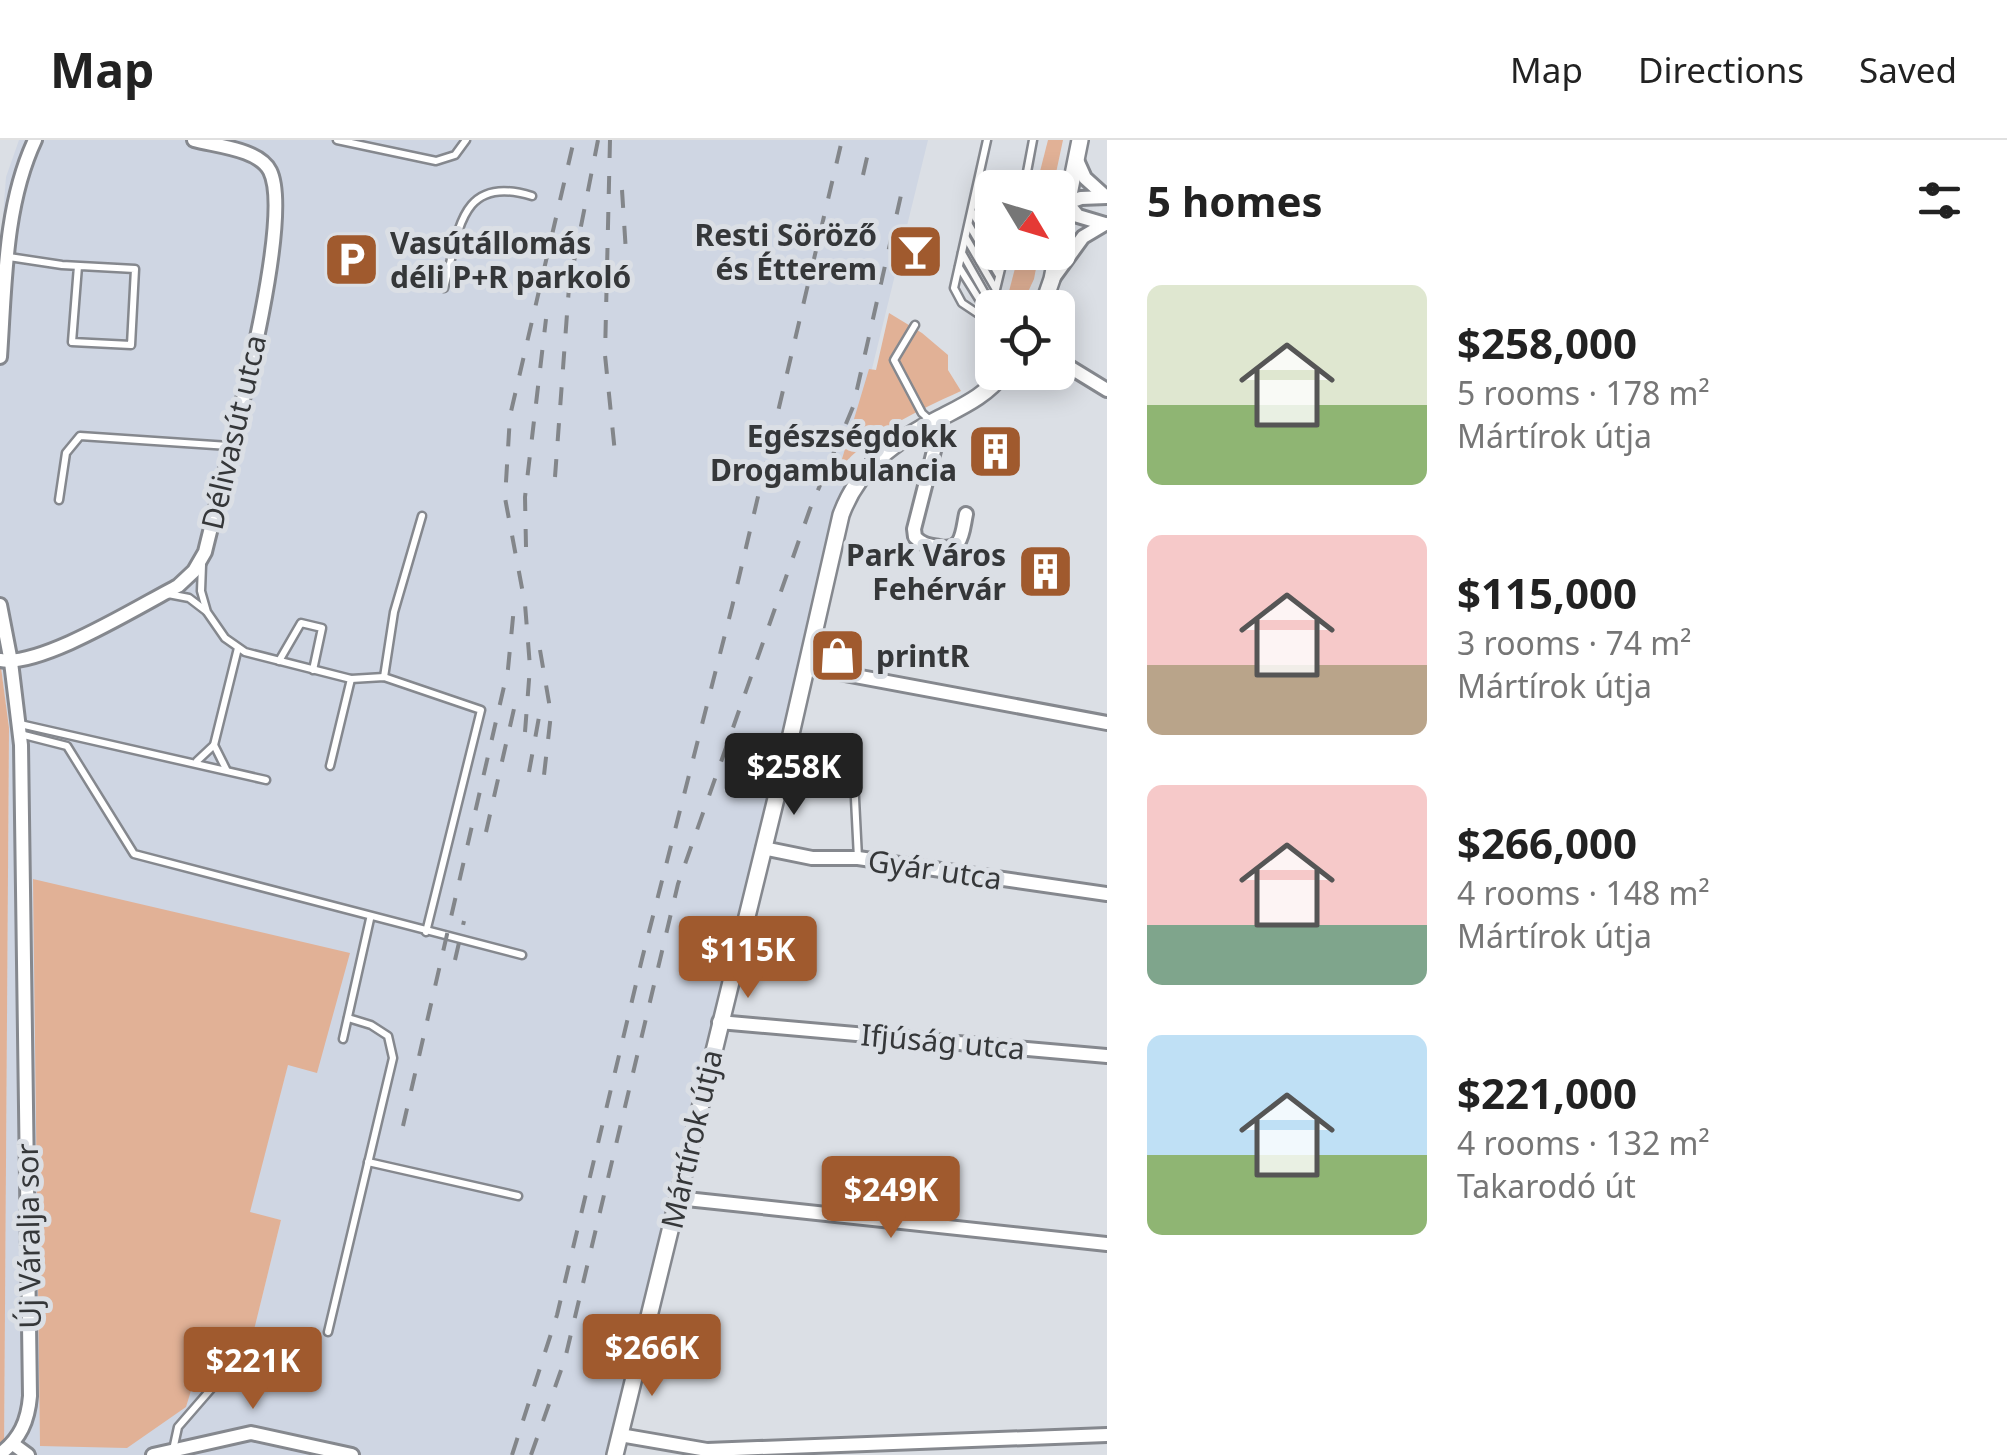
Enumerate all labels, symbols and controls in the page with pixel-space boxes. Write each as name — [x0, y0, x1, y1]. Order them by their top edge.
text: Map — [50, 37, 154, 102]
text: Map — [1510, 46, 1583, 93]
text: Directions — [1638, 46, 1804, 93]
text: Saved — [1859, 46, 1957, 93]
north arrow — [975, 170, 1075, 270]
map controls — [975, 170, 1075, 390]
text: 5 homes — [1147, 172, 1323, 229]
icon: filters — [1912, 173, 1967, 228]
place label: Resti Söröző és Étterem — [694, 214, 877, 289]
bar icon: Resti Söröző és Étterem — [886, 221, 946, 281]
place label: Vasútállomás déli P+R parkoló — [390, 222, 631, 297]
parking icon: Vasútállomás déli P+R parkoló — [321, 229, 381, 289]
button: locate — [975, 290, 1075, 390]
text: $258,000 — [1457, 314, 1637, 371]
icon: home — [1227, 325, 1347, 445]
street label: Délivasút utca — [191, 331, 275, 533]
text: 5 rooms · 178 m² — [1457, 371, 1710, 414]
text: Mártírok útja — [1457, 414, 1652, 457]
place label: Egészségdokk Drogambulancia — [710, 415, 957, 490]
building icon: Egészségdokk Drogambulancia — [966, 422, 1026, 482]
place label: Park Város Fehérvár — [846, 534, 1007, 609]
building icon: Park Város Fehérvár — [1015, 541, 1075, 601]
text: $115,000 — [1457, 564, 1637, 621]
icon: home — [1227, 575, 1347, 695]
text: 3 rooms · 74 m² — [1457, 621, 1691, 664]
shop icon: printR — [807, 625, 867, 685]
place label: printR — [876, 635, 970, 676]
text: Mártírok útja — [1457, 664, 1652, 707]
pin: $258K — [724, 733, 864, 818]
text: $258K — [747, 744, 841, 787]
text: $266,000 — [1457, 814, 1637, 871]
icon: home — [1227, 825, 1347, 945]
street label: Gyár utca — [865, 839, 1005, 899]
text: 4 rooms · 148 m² — [1457, 871, 1710, 914]
text: Mártírok útja — [1457, 914, 1652, 957]
pin: $115K — [678, 916, 818, 1001]
text: $115K — [701, 927, 795, 970]
street label: Ifjúság utca — [859, 1013, 1027, 1069]
street label: Mártírok útja — [650, 1045, 732, 1233]
text: $221,000 — [1457, 1064, 1637, 1121]
icon: home — [1227, 1075, 1347, 1195]
text: 4 rooms · 132 m² — [1457, 1121, 1710, 1164]
street label: Új Váralja sor — [6, 1143, 50, 1329]
pin: $249K — [821, 1156, 961, 1241]
text: Takarodó út — [1457, 1164, 1636, 1207]
text: $249K — [844, 1167, 938, 1210]
pin: $266K — [582, 1314, 722, 1399]
text: $266K — [605, 1325, 699, 1368]
pin: $221K — [183, 1327, 323, 1412]
text: $221K — [206, 1338, 300, 1381]

